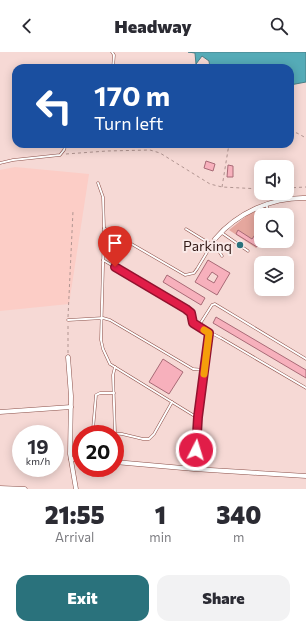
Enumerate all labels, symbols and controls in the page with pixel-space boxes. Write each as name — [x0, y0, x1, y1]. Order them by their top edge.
icon: back — [16, 15, 38, 37]
text: Headway — [114, 15, 192, 37]
icon: search — [268, 15, 290, 37]
text: 170 m — [94, 78, 170, 112]
icon: left — [28, 80, 80, 132]
text: Turn left — [94, 112, 163, 134]
map controls — [254, 160, 294, 296]
button: sound — [254, 160, 294, 200]
button: search — [254, 208, 294, 248]
pin — [98, 226, 132, 267]
icon: arrive — [104, 232, 126, 254]
place label: Parkinq — [183, 237, 232, 254]
marker: Parkinq — [235, 240, 245, 250]
button: layers — [254, 256, 294, 296]
speed limit sign: 20 — [72, 425, 124, 477]
position arrow — [175, 429, 217, 471]
text: 19 — [27, 434, 49, 458]
text: km/h — [26, 455, 50, 467]
text: 21:55 — [45, 500, 105, 529]
text: 1 — [155, 500, 166, 529]
text: 340 — [216, 500, 261, 529]
text: Arrival — [55, 529, 94, 545]
text: min — [149, 529, 171, 545]
text: m — [233, 529, 244, 545]
button: Exit — [16, 575, 149, 621]
button: Share — [157, 575, 290, 621]

